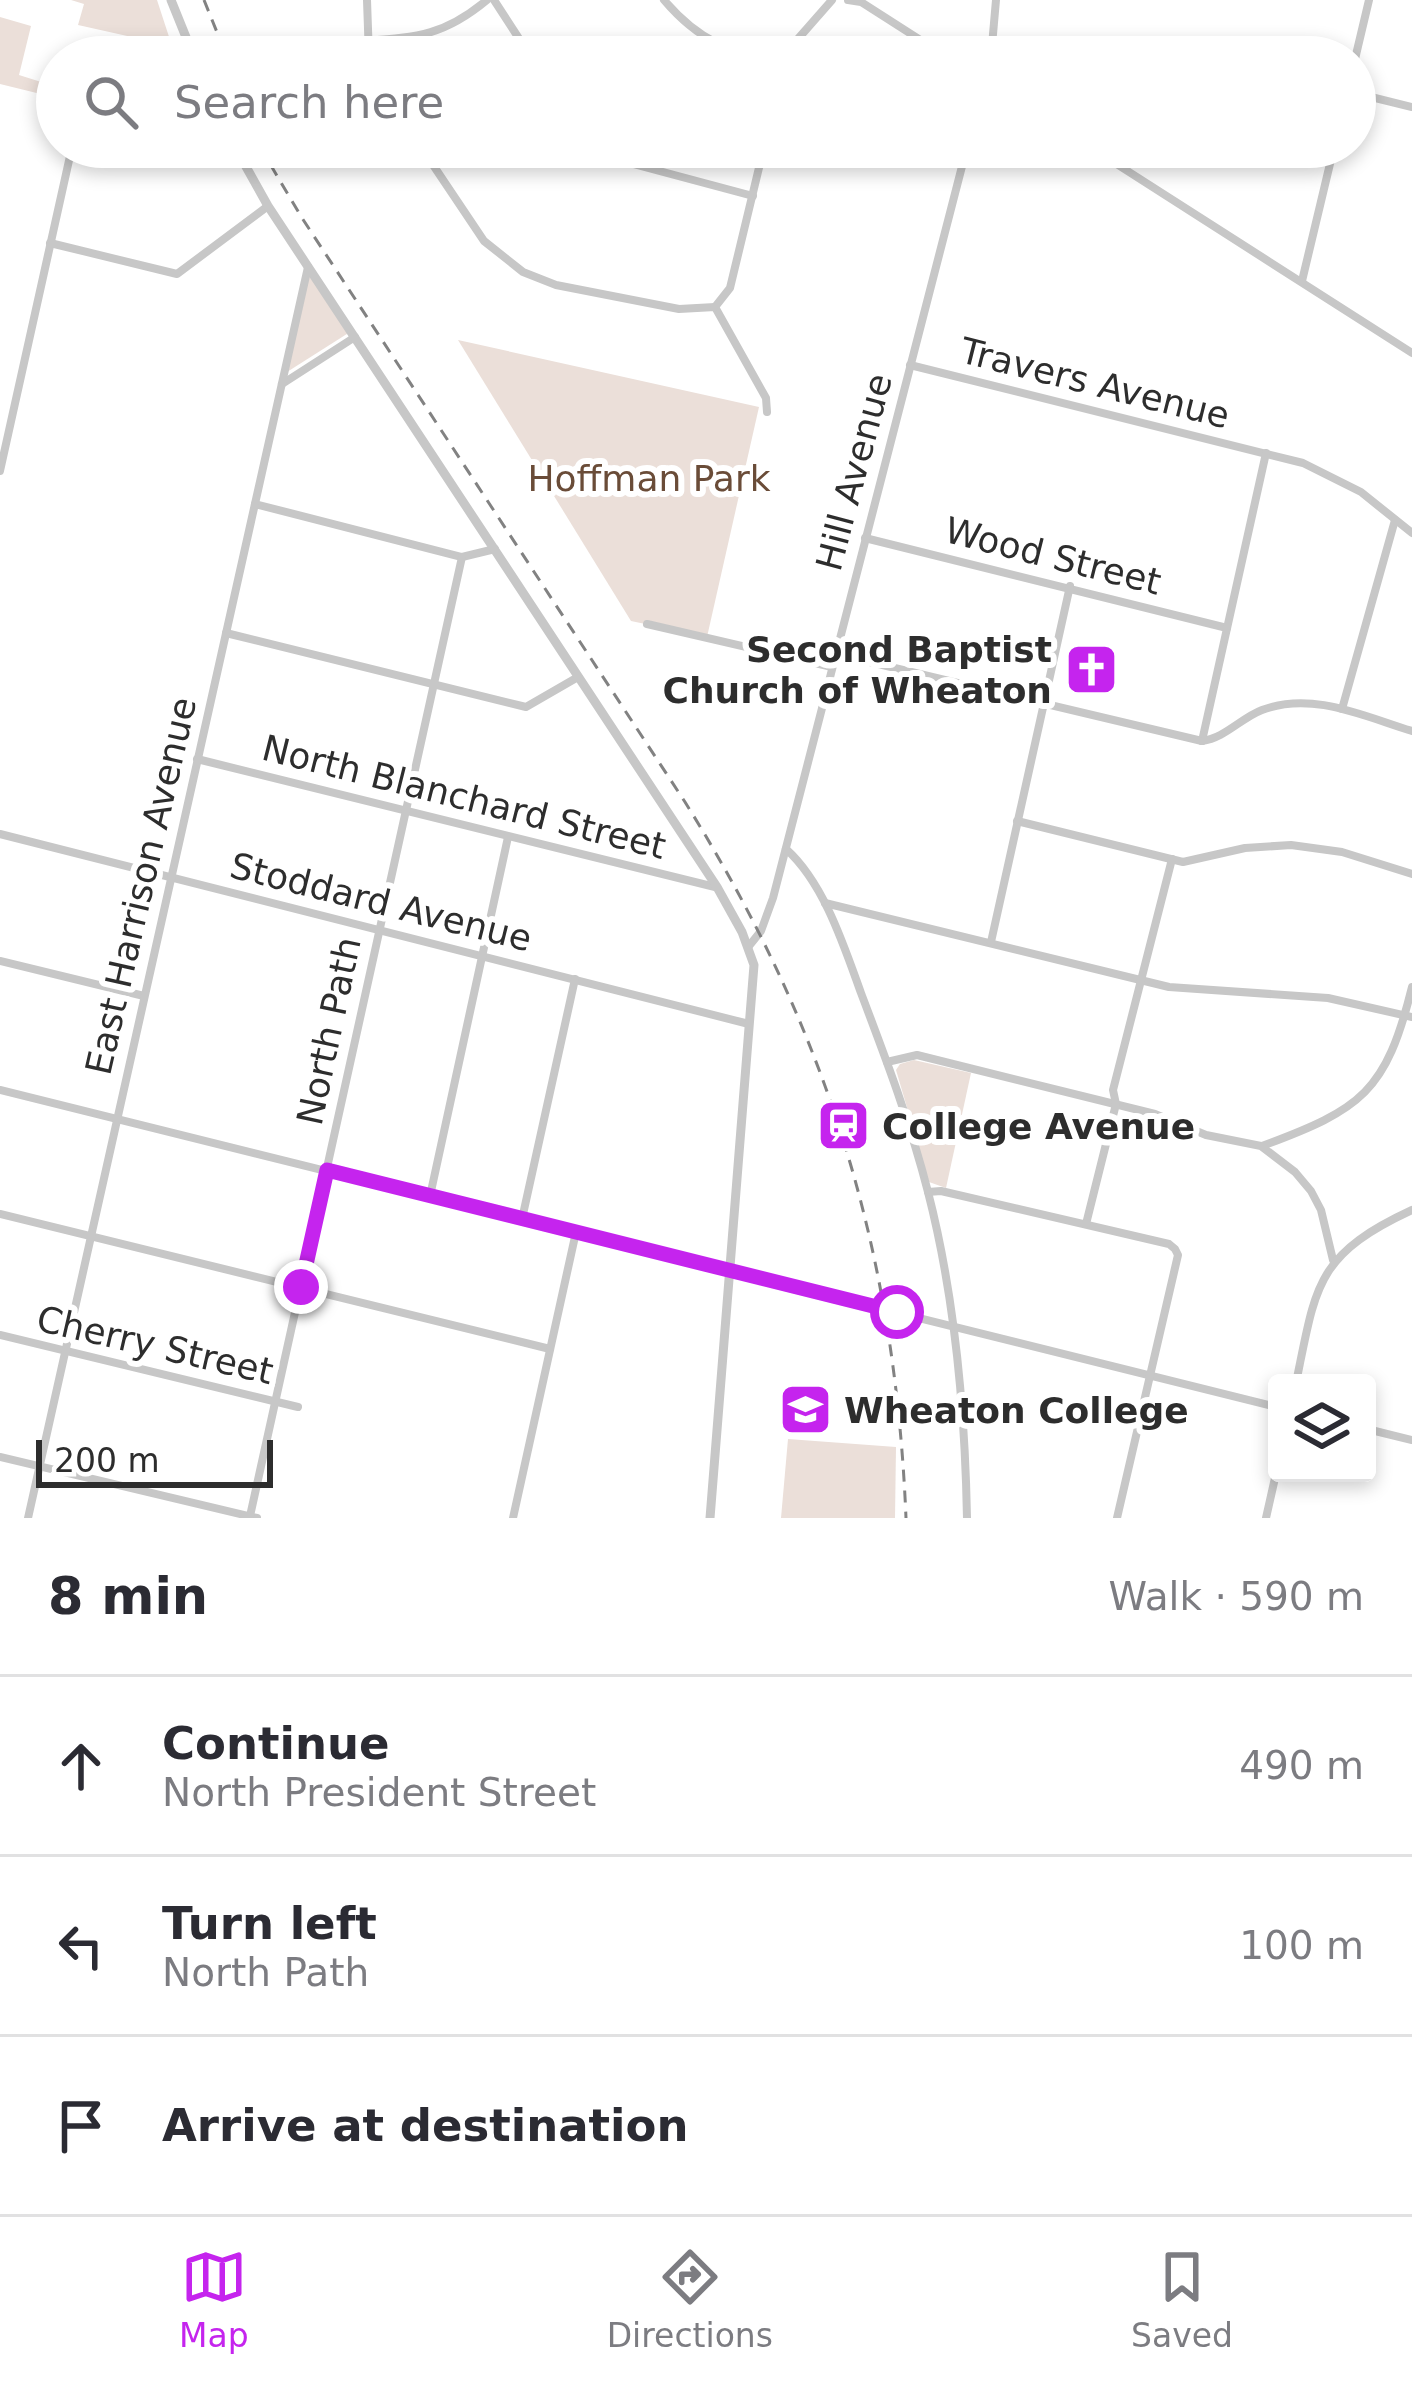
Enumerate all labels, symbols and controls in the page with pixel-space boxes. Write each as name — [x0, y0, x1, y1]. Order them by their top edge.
search box — [36, 36, 1376, 168]
icon: search — [78, 69, 144, 135]
text: Search here — [174, 76, 444, 129]
street label: Travers Avenue — [955, 330, 1234, 436]
street label: Hill Avenue — [808, 369, 900, 575]
park label: Hoffman Park — [527, 458, 771, 499]
street label: Wood Street — [941, 509, 1165, 603]
place label: Second Baptist Church of Wheaton — [663, 629, 1052, 711]
church icon: Second Baptist Church of Wheaton — [1063, 642, 1119, 698]
street label: East Harrison Avenue — [78, 693, 204, 1079]
street label: North Blanchard Street — [258, 727, 670, 867]
street label: Stoddard Avenue — [226, 845, 536, 959]
street label: North Path — [289, 933, 369, 1129]
station icon: College Avenue — [815, 1098, 871, 1154]
place label: College Avenue — [882, 1106, 1195, 1147]
route end — [274, 1260, 328, 1314]
route start — [870, 1285, 924, 1339]
street label: Cherry Street — [33, 1298, 277, 1392]
map controls — [1268, 1374, 1376, 1482]
button: layers — [1268, 1374, 1376, 1482]
school or university icon: Wheaton College — [777, 1382, 833, 1438]
place label: Wheaton College — [844, 1390, 1189, 1431]
scale bar — [36, 1434, 273, 1487]
text: 200 m — [54, 1441, 160, 1480]
text: 8 min — [48, 1567, 208, 1626]
text: Walk · 590 m — [1109, 1574, 1364, 1619]
text: Continue — [162, 1717, 390, 1770]
icon: ahead — [48, 1733, 114, 1799]
text: 490 m — [1239, 1743, 1364, 1788]
text: North President Street — [162, 1770, 596, 1815]
text: Turn left — [162, 1897, 377, 1950]
icon: left — [48, 1913, 114, 1979]
text: 100 m — [1239, 1923, 1364, 1968]
text: North Path — [162, 1950, 369, 1995]
icon: arrive — [48, 2093, 114, 2159]
text: Arrive at destination — [162, 2099, 688, 2152]
tab: Map — [179, 2244, 249, 2355]
tab: Directions — [607, 2244, 773, 2355]
tab: Saved — [1131, 2244, 1233, 2355]

